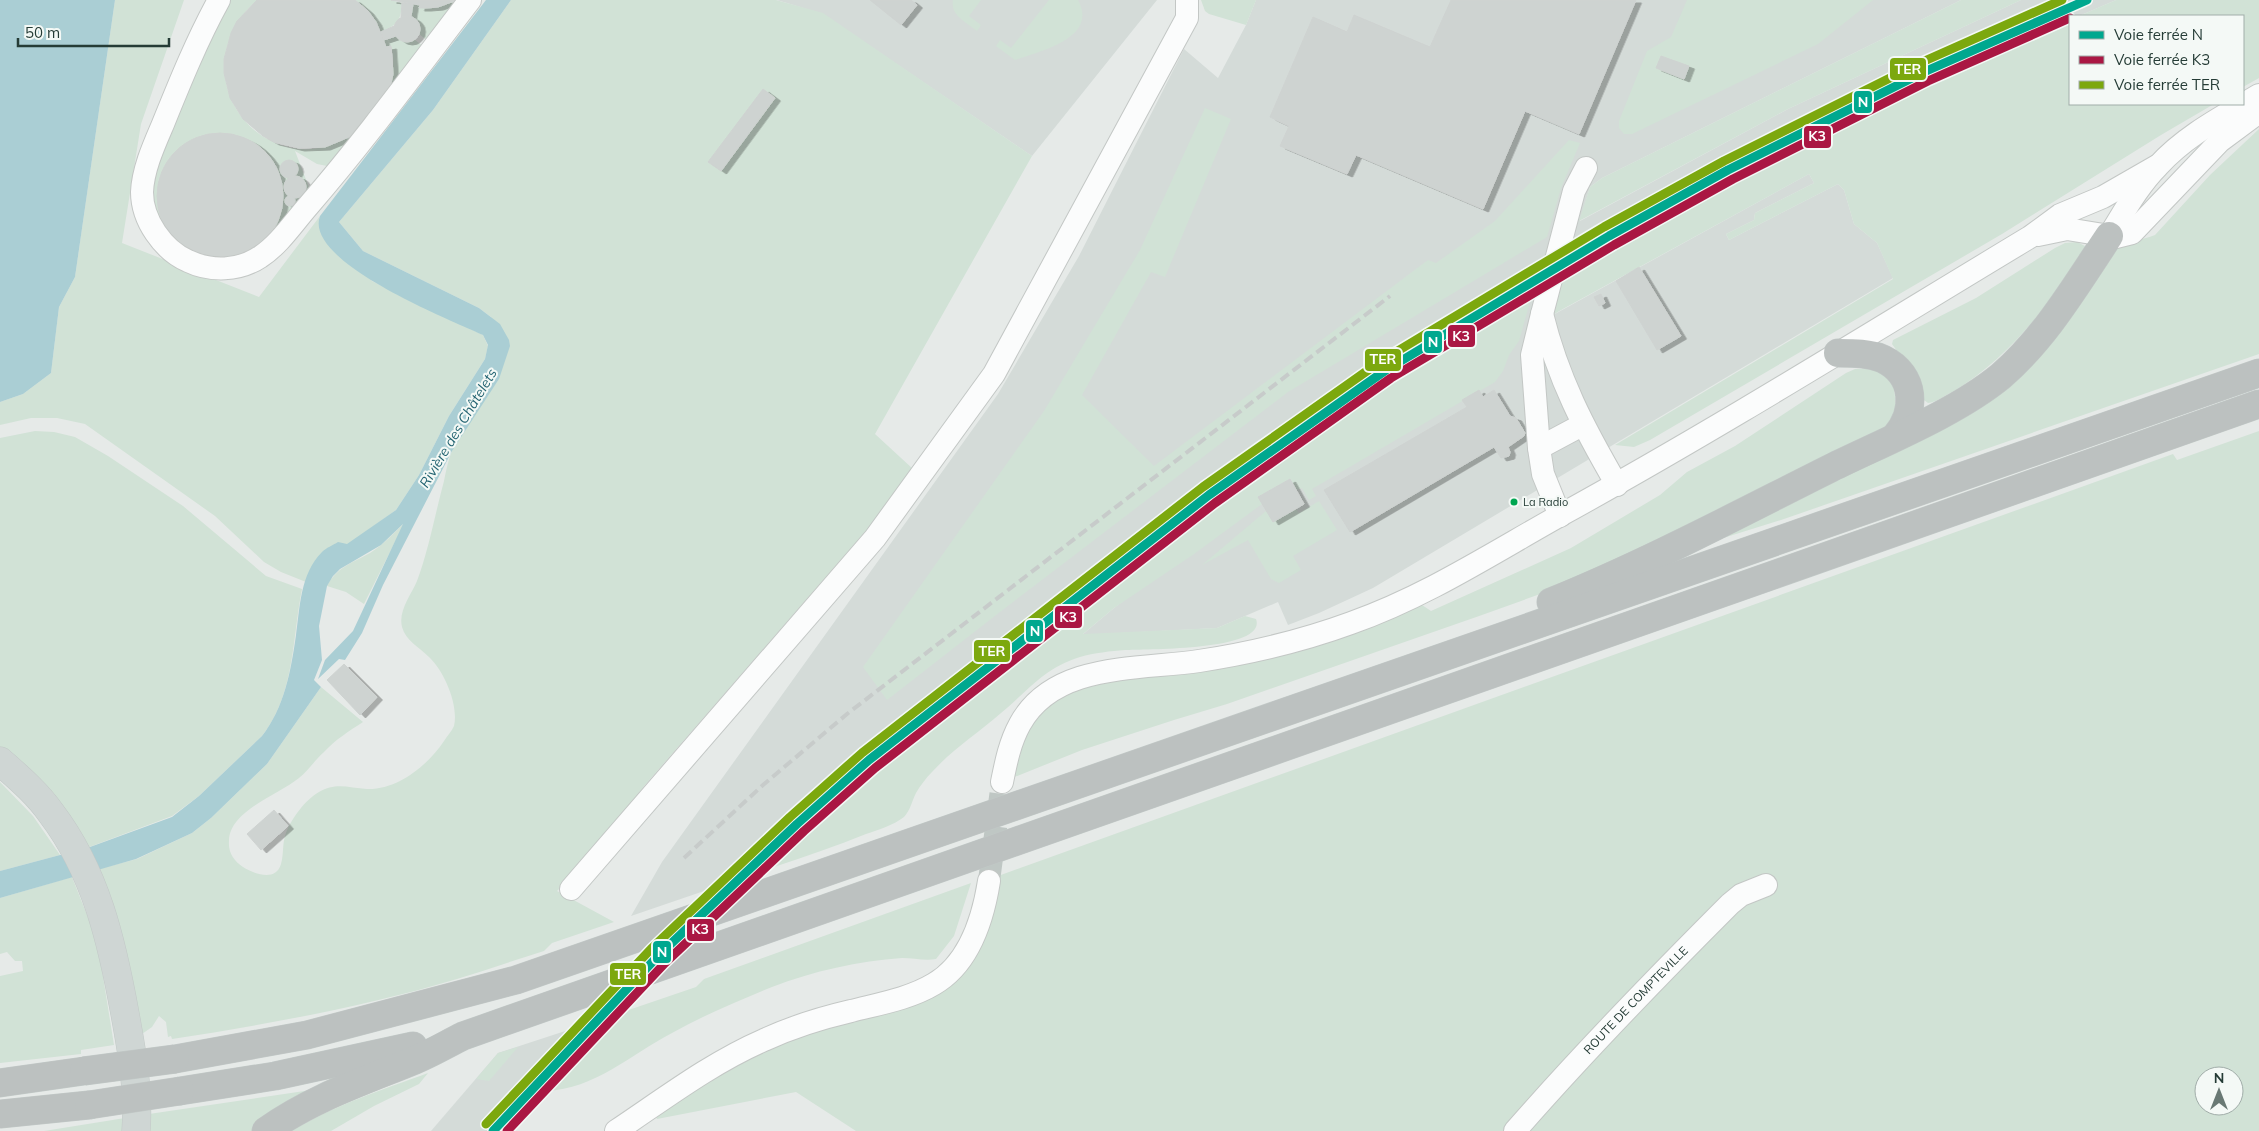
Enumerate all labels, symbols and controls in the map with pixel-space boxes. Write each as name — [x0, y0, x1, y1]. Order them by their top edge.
scale bar — [18, 15, 169, 47]
legend — [2069, 15, 2244, 105]
text: 50 m — [25, 23, 60, 42]
text: Voie ferrée N — [2114, 25, 2203, 44]
text: Voie ferrée K3 — [2114, 50, 2210, 69]
line badge: TER — [1889, 57, 1927, 81]
text: TER — [1895, 60, 1922, 78]
text: Voie ferrée TER — [2114, 75, 2220, 94]
line badge: N — [1853, 90, 1873, 114]
text: N — [1858, 93, 1868, 111]
line badge: K3 — [1803, 125, 1832, 149]
text: K3 — [1808, 127, 1826, 145]
line badge: K3 — [1447, 324, 1476, 348]
text: K3 — [1452, 327, 1470, 345]
line badge: N — [1423, 330, 1443, 354]
text: N — [1428, 333, 1438, 351]
line badge: TER — [1364, 348, 1402, 372]
text: TER — [1370, 350, 1397, 368]
water label: Rivière des Châtelets — [415, 365, 501, 491]
place label: La Radio — [1523, 495, 1568, 509]
marker: La Radio — [1509, 497, 1519, 507]
line badge: K3 — [1054, 605, 1083, 629]
text: K3 — [1059, 608, 1077, 626]
line badge: N — [1025, 619, 1044, 643]
text: N — [1030, 622, 1040, 640]
line badge: TER — [973, 639, 1011, 663]
text: TER — [979, 642, 1006, 660]
line badge: K3 — [686, 918, 715, 942]
text: K3 — [691, 920, 709, 938]
line badge: N — [652, 940, 672, 964]
text: N — [657, 943, 667, 961]
street label: ROUTE DE COMPTEVILLE — [1580, 943, 1691, 1057]
line badge: TER — [609, 962, 647, 986]
text: TER — [615, 965, 642, 983]
north arrow — [2194, 1066, 2244, 1116]
text: N — [2214, 1069, 2224, 1087]

